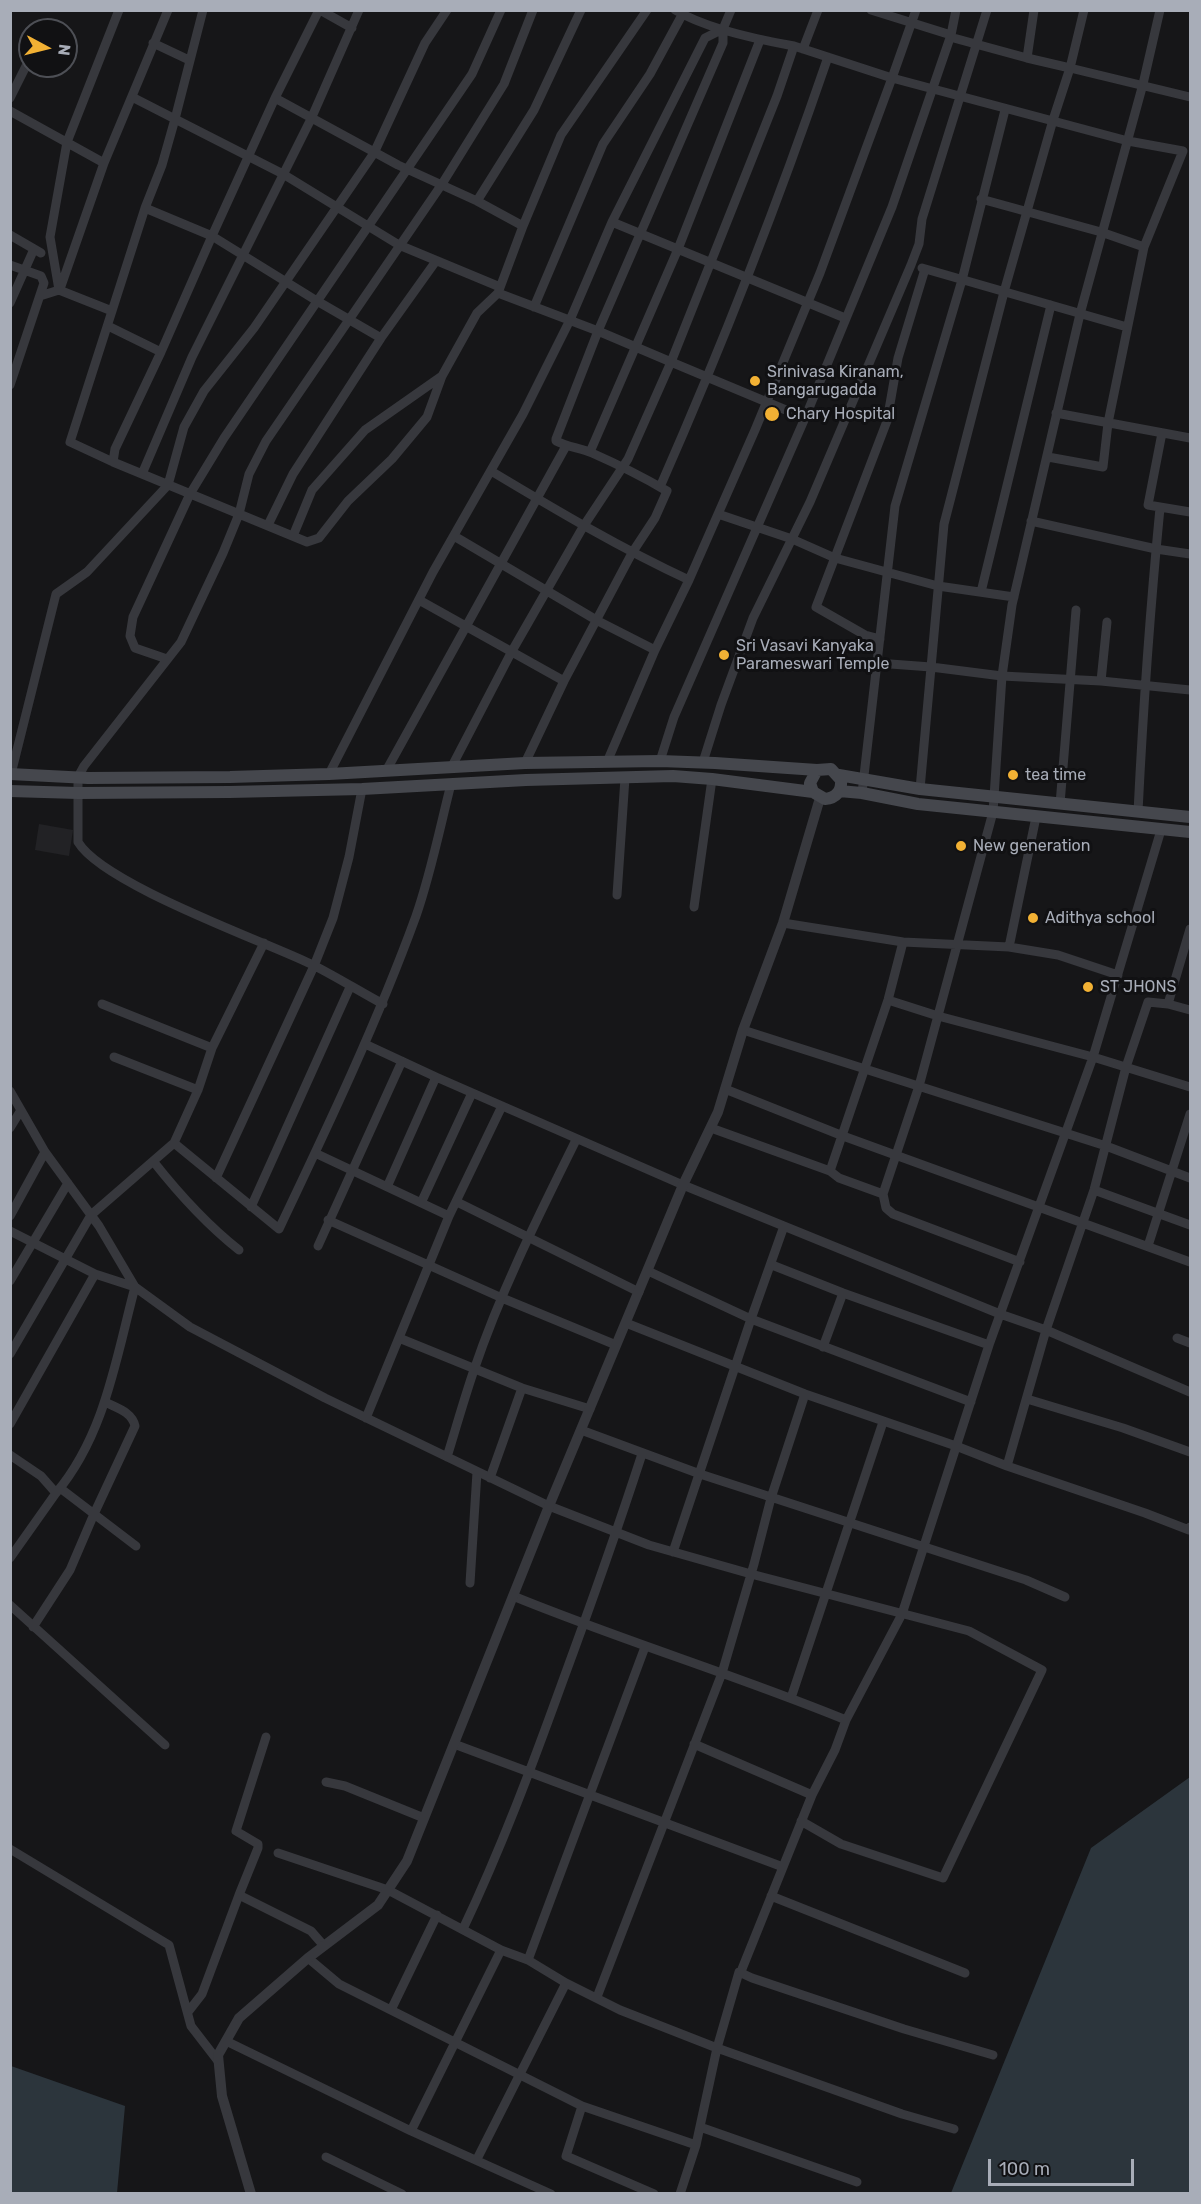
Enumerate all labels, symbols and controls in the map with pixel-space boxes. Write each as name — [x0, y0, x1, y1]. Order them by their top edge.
north arrow — [18, 18, 78, 78]
text: N — [54, 43, 75, 57]
place label: Srinivasa Kiranam, Bangarugadda — [767, 362, 904, 400]
marker: Srinivasa Kiranam, Bangarugadda — [748, 374, 762, 388]
place label: Chary Hospital — [786, 404, 895, 424]
marker: Chary Hospital — [763, 405, 781, 423]
place label: Sri Vasavi Kanyaka Parameswari Temple — [736, 636, 889, 674]
marker: Sri Vasavi Kanyaka Parameswari Temple — [717, 648, 731, 662]
place label: tea time — [1025, 765, 1086, 785]
marker: tea time — [1006, 768, 1020, 782]
place label: New generation — [973, 836, 1090, 856]
marker: New generation — [954, 839, 968, 853]
place label: Adithya school — [1045, 908, 1155, 928]
marker: Adithya school — [1026, 911, 1040, 925]
place label: ST JHONS — [1100, 977, 1176, 997]
marker: ST JHONS — [1081, 980, 1095, 994]
scale bar — [991, 2147, 1136, 2185]
text: 100 m — [999, 2158, 1050, 2180]

